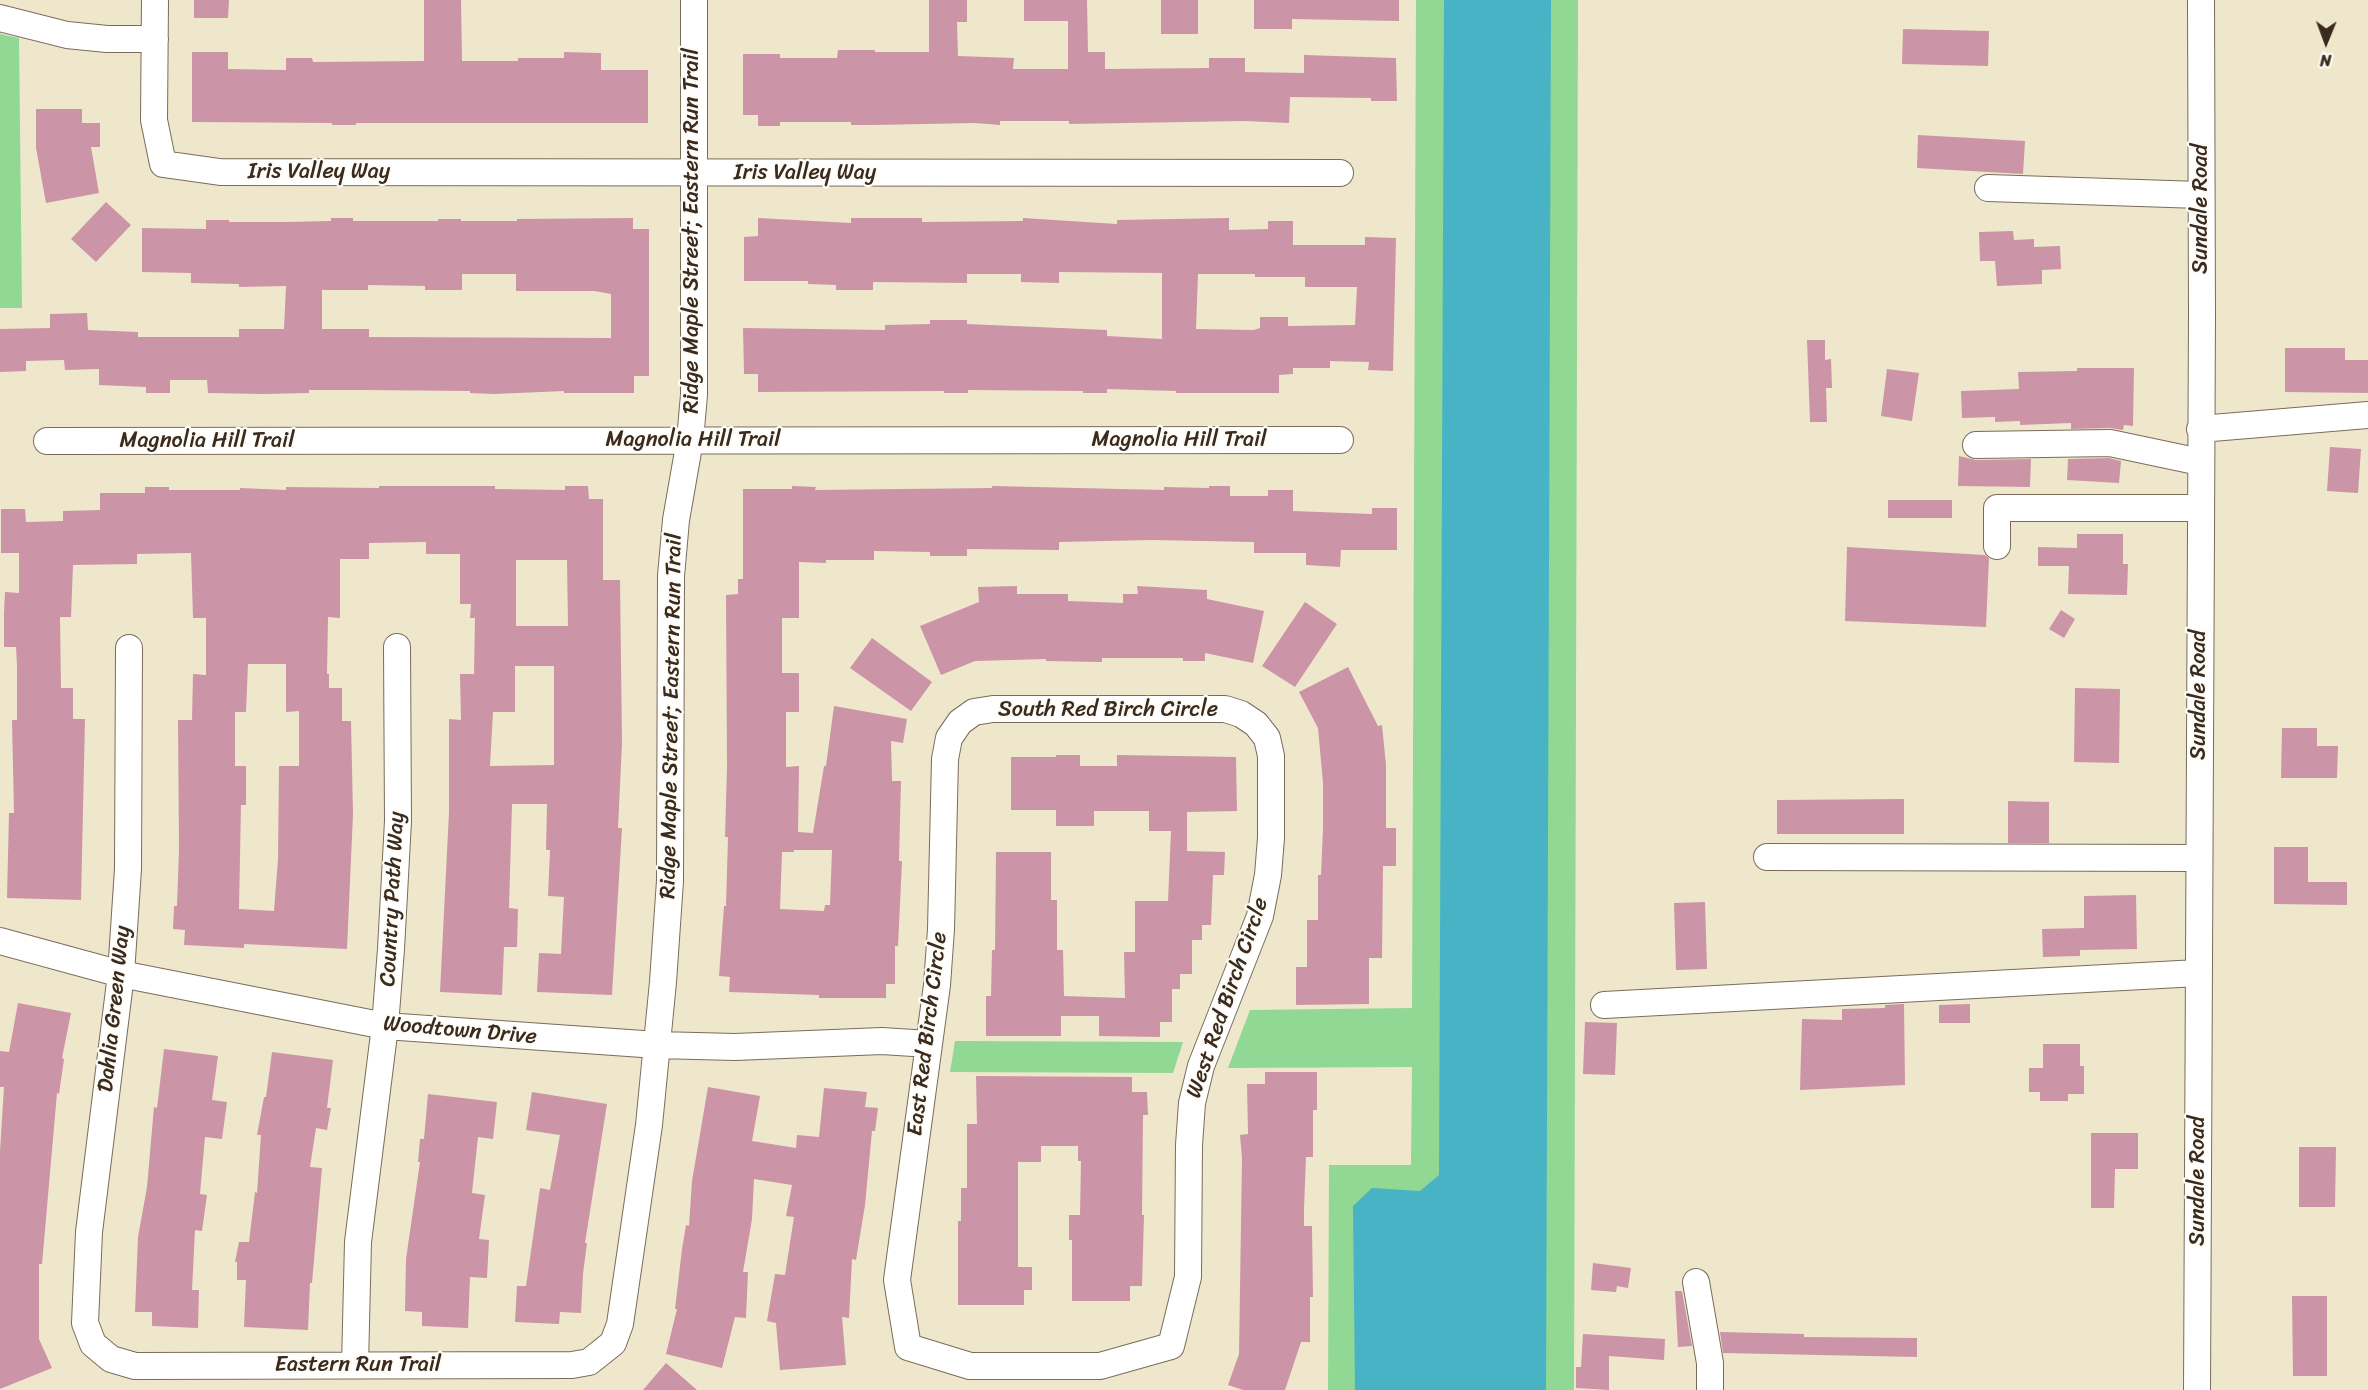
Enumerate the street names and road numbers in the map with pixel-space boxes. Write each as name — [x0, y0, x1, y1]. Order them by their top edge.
street label: Ridge Maple Street; Eastern Run Trail — [679, 48, 705, 414]
street label: Sundale Road — [2188, 144, 2214, 274]
street label: Iris Valley Way — [248, 159, 390, 185]
street label: Iris Valley Way — [734, 160, 876, 186]
street label: Magnolia Hill Trail — [606, 427, 780, 453]
street label: Magnolia Hill Trail — [1092, 427, 1266, 453]
street label: Magnolia Hill Trail — [120, 428, 294, 454]
street label: Ridge Maple Street; Eastern Run Trail — [656, 533, 688, 899]
street label: Sundale Road — [2186, 630, 2212, 760]
street label: South Red Birch Circle — [998, 697, 1218, 723]
street label: Country Path Way — [375, 811, 411, 987]
street label: West Red Birch Circle — [1181, 894, 1275, 1102]
street label: Dahlia Green Way — [93, 924, 137, 1094]
street label: East Red Birch Circle — [902, 931, 954, 1137]
street label: Woodtown Drive — [382, 1011, 538, 1051]
street label: Sundale Road — [2185, 1116, 2211, 1246]
street label: Eastern Run Trail — [275, 1352, 441, 1378]

